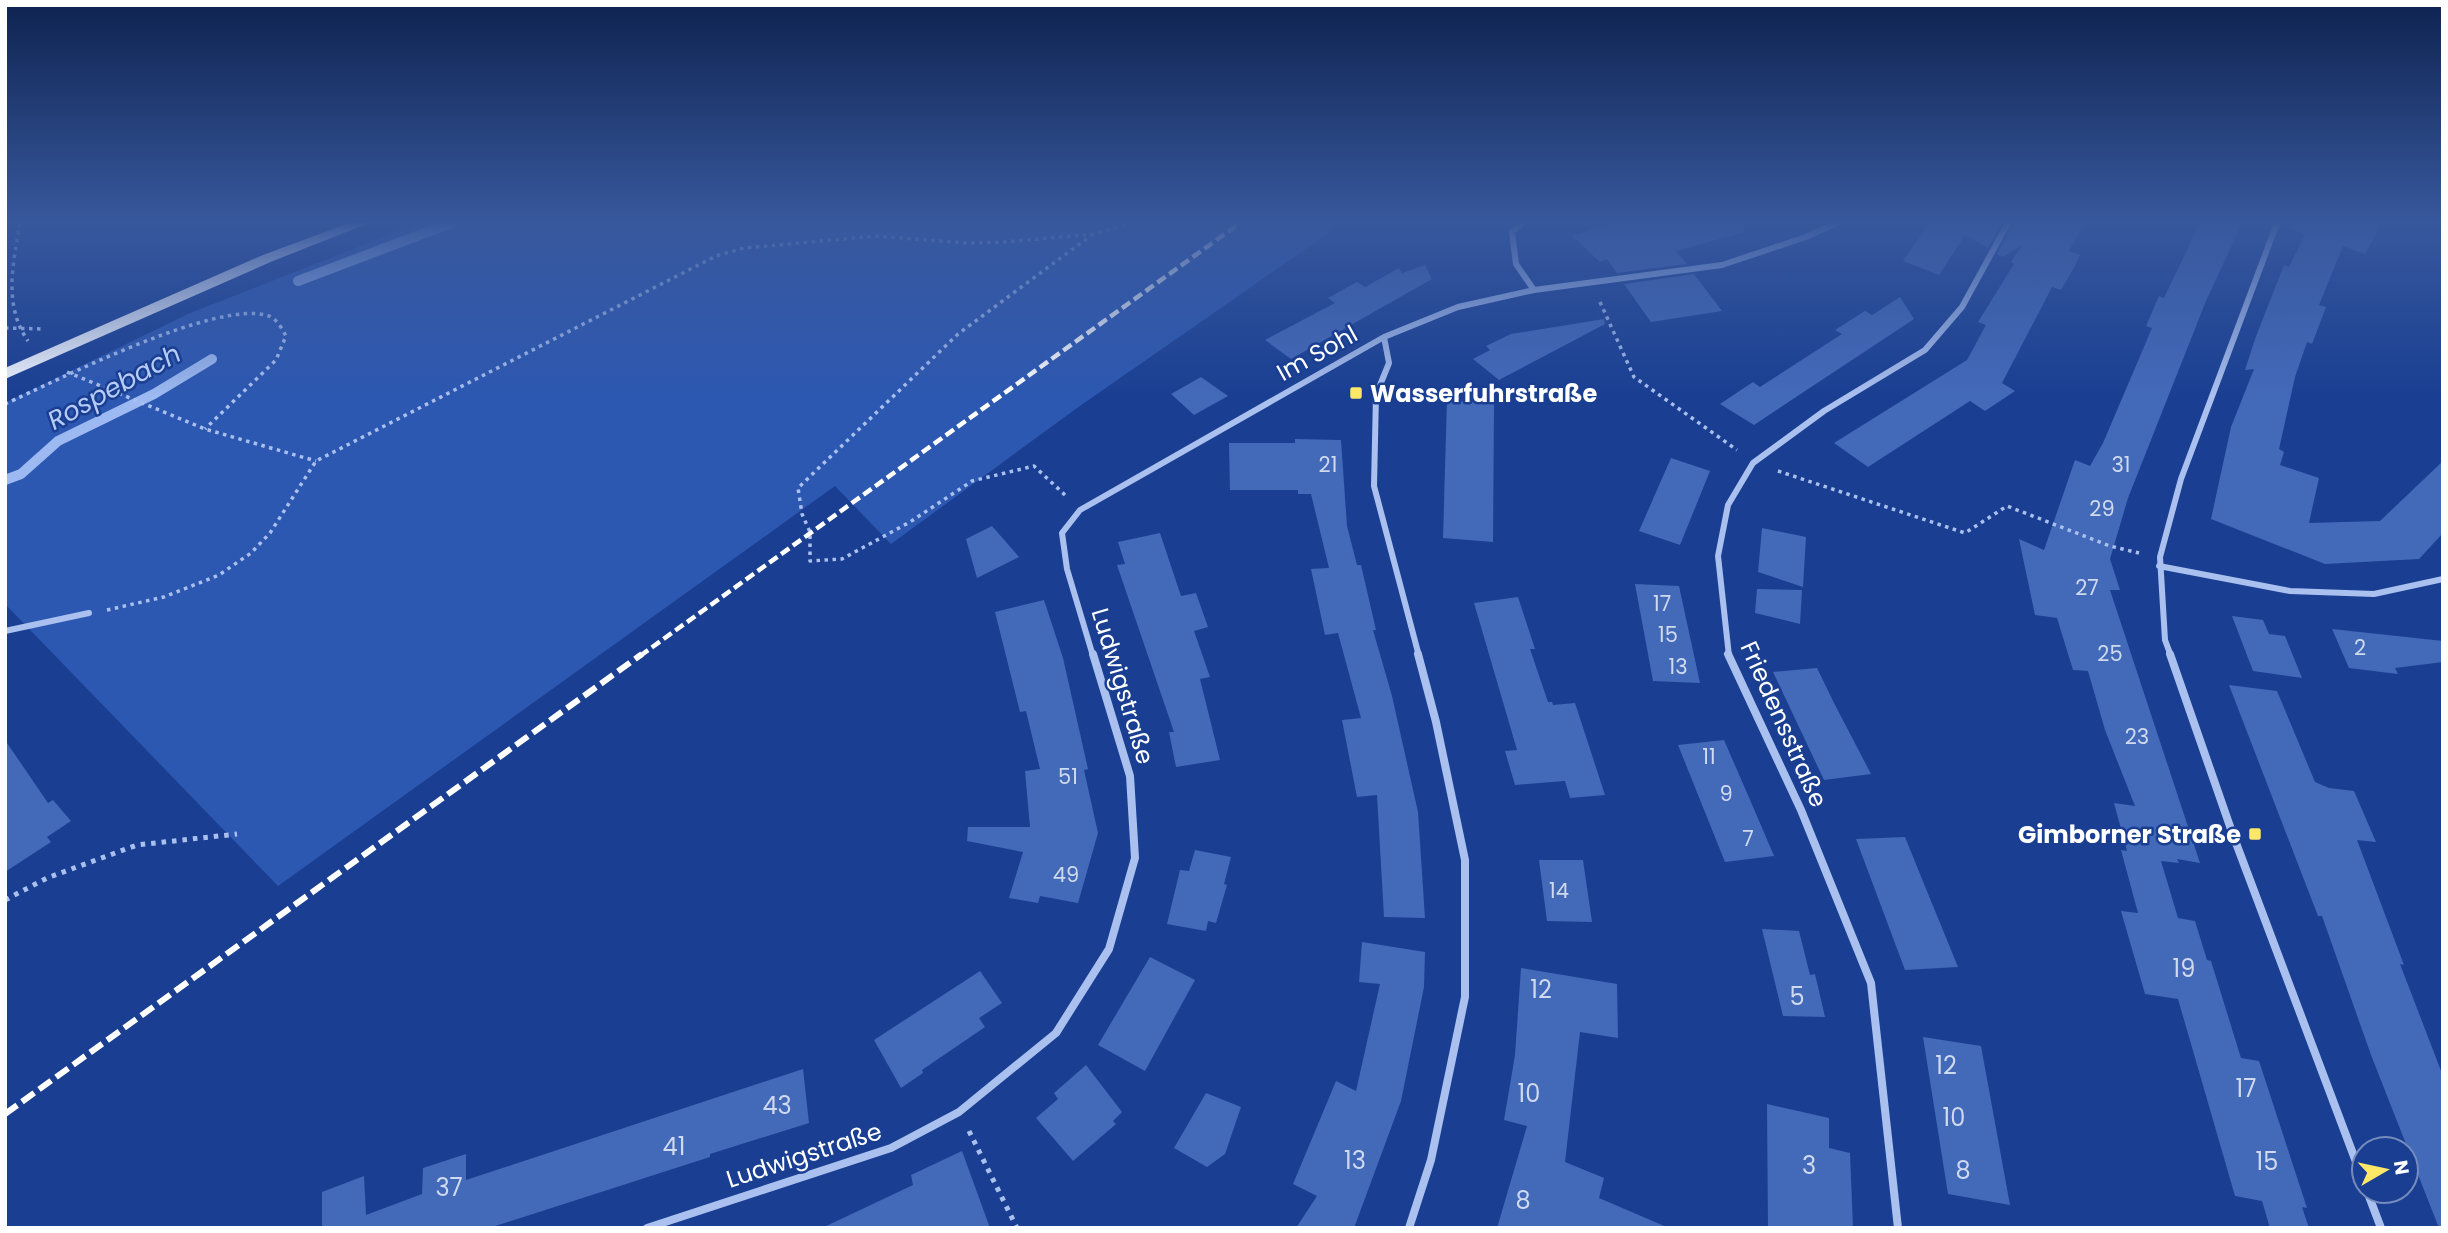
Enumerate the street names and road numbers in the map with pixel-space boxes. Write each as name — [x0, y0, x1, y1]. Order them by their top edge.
street label: Im Sohl — [1271, 317, 1363, 389]
street label: Ludwigstraße — [1084, 604, 1162, 768]
street label: Friedensstraße — [1733, 636, 1835, 812]
street label: Ludwigstraße — [722, 1114, 886, 1196]

